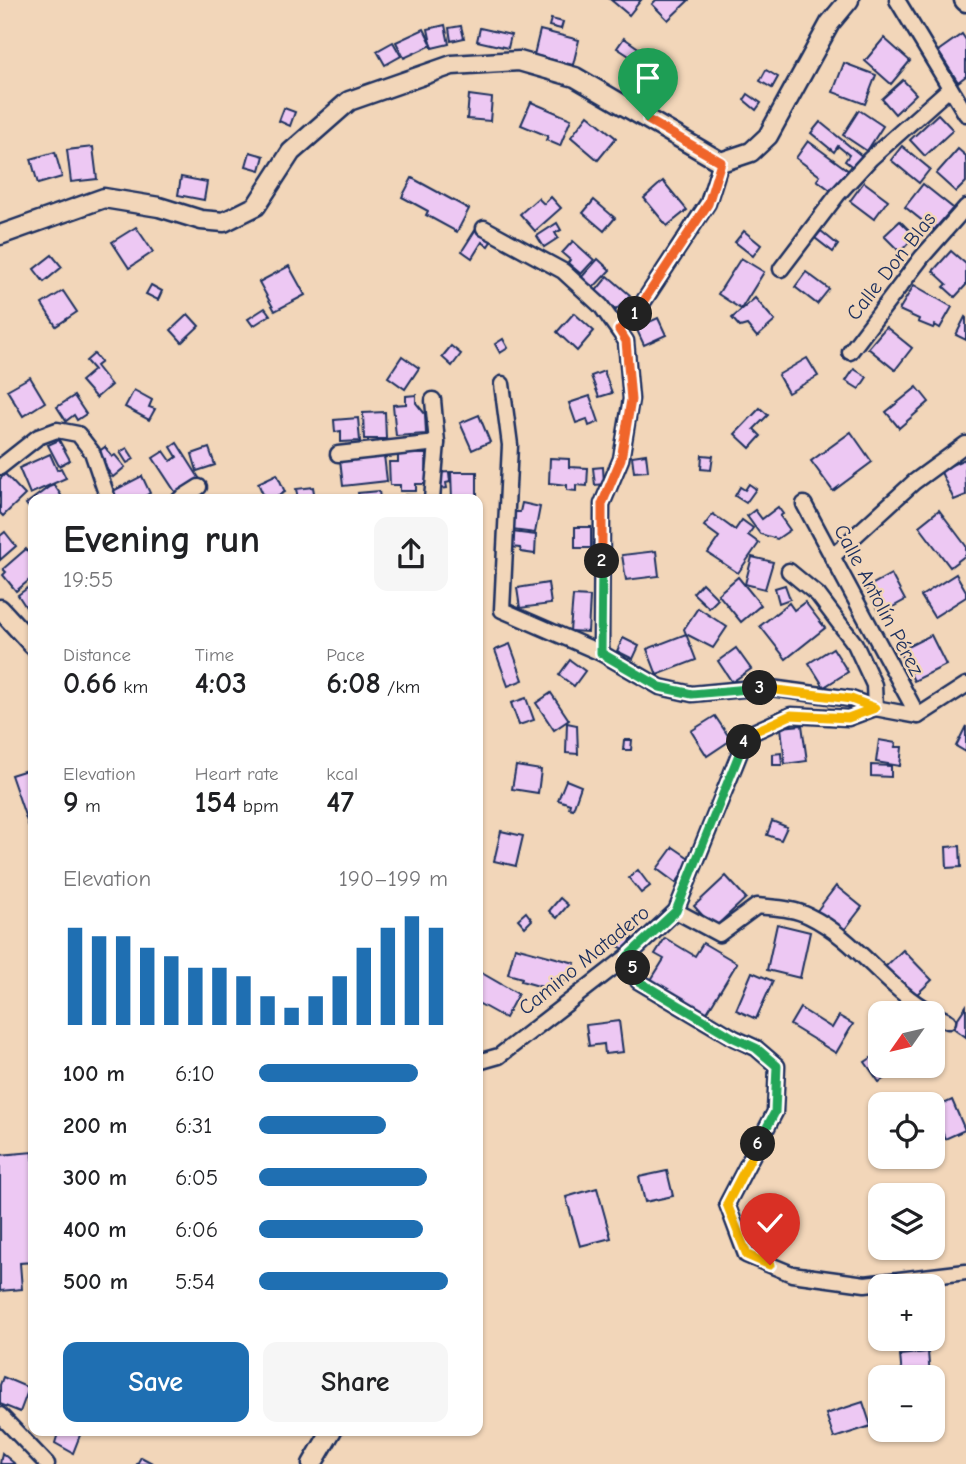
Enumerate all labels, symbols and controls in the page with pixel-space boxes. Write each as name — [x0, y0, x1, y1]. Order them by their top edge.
pin — [618, 48, 678, 120]
icon: arrive — [629, 59, 667, 97]
street label: Calle Don Blas — [841, 207, 941, 325]
pin: 1 — [618, 296, 652, 332]
text: 1 — [631, 302, 638, 324]
button: share — [374, 517, 448, 591]
text: Evening run — [63, 518, 260, 562]
street label: Calle Antolín Pérez — [829, 520, 929, 680]
pin: 2 — [584, 544, 620, 578]
text: 2 — [597, 549, 606, 571]
text: 19:55 — [63, 566, 113, 593]
text: Distance — [63, 644, 131, 666]
text: Time — [195, 644, 234, 666]
text: Pace — [326, 644, 365, 666]
text: 0.66 — [63, 666, 117, 701]
text: 4:03 — [195, 666, 247, 701]
text: 6:08 — [326, 666, 381, 701]
pin: 3 — [742, 670, 778, 706]
text: km — [117, 676, 148, 698]
text: /km — [381, 676, 420, 698]
text: 3 — [755, 676, 764, 698]
pin: 4 — [726, 724, 762, 760]
text: 4 — [739, 730, 748, 752]
text: Elevation — [63, 763, 136, 785]
text: Heart rate — [195, 763, 278, 785]
text: kcal — [326, 763, 358, 785]
text: 9 — [63, 785, 79, 820]
text: 154 — [195, 785, 236, 820]
text: 47 — [326, 785, 354, 820]
text: m — [79, 795, 101, 817]
text: bpm — [236, 795, 279, 817]
text: Elevation — [63, 865, 151, 892]
text: 190–199 m — [339, 865, 448, 892]
street label: Camino Matadero — [514, 900, 654, 1020]
pin: 5 — [616, 950, 650, 986]
text: 5 — [627, 956, 638, 978]
north arrow — [868, 1001, 945, 1078]
map controls — [868, 1001, 945, 1442]
text: 100 m — [63, 1060, 125, 1087]
text: 6:10 — [175, 1060, 215, 1087]
button: locate — [868, 1092, 945, 1169]
text: 200 m — [63, 1112, 127, 1139]
text: 6:31 — [175, 1112, 212, 1139]
pin: 6 — [740, 1126, 776, 1162]
text: 6 — [753, 1132, 762, 1154]
text: 300 m — [63, 1164, 127, 1191]
text: 6:05 — [175, 1164, 218, 1191]
button: layers — [868, 1183, 945, 1260]
pin — [740, 1193, 800, 1265]
icon: check — [751, 1204, 789, 1242]
text: 400 m — [63, 1216, 127, 1243]
text: 6:06 — [175, 1216, 218, 1243]
text: 500 m — [63, 1268, 128, 1295]
text: 5:54 — [175, 1268, 215, 1295]
button: + — [868, 1274, 945, 1351]
button: Save — [63, 1342, 249, 1422]
button: Share — [263, 1342, 448, 1422]
button: − — [868, 1365, 945, 1442]

